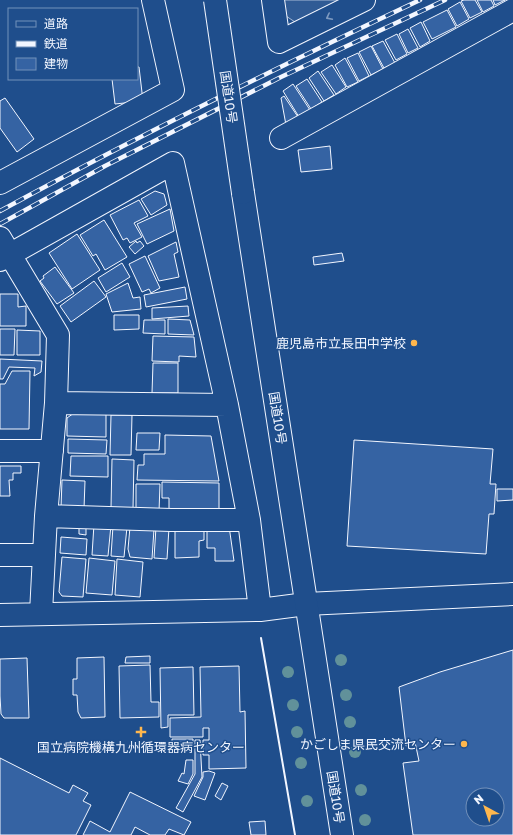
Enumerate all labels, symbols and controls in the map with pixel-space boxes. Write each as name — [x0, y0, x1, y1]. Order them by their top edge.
legend — [8, 8, 138, 80]
one-way arrow — [326, 13, 333, 20]
text: 道路 — [44, 16, 68, 31]
text: 鉄道 — [44, 36, 68, 51]
text: 建物 — [44, 56, 68, 71]
street label: 国道10号 — [217, 69, 241, 125]
place label: 鹿児島市立長田中学校 — [276, 335, 406, 351]
marker: 鹿児島市立長田中学校 — [409, 338, 419, 348]
street label: 国道10号 — [266, 390, 290, 446]
marker: 国立病院機構九州循環器病センター — [135, 726, 147, 738]
place label: かごしま県民交流センター — [300, 736, 456, 752]
place label: 国立病院機構九州循環器病センター — [37, 739, 245, 755]
marker: かごしま県民交流センター — [459, 739, 469, 749]
street label: 国道10号 — [324, 769, 348, 825]
north arrow — [465, 787, 505, 827]
text: N — [471, 791, 486, 807]

